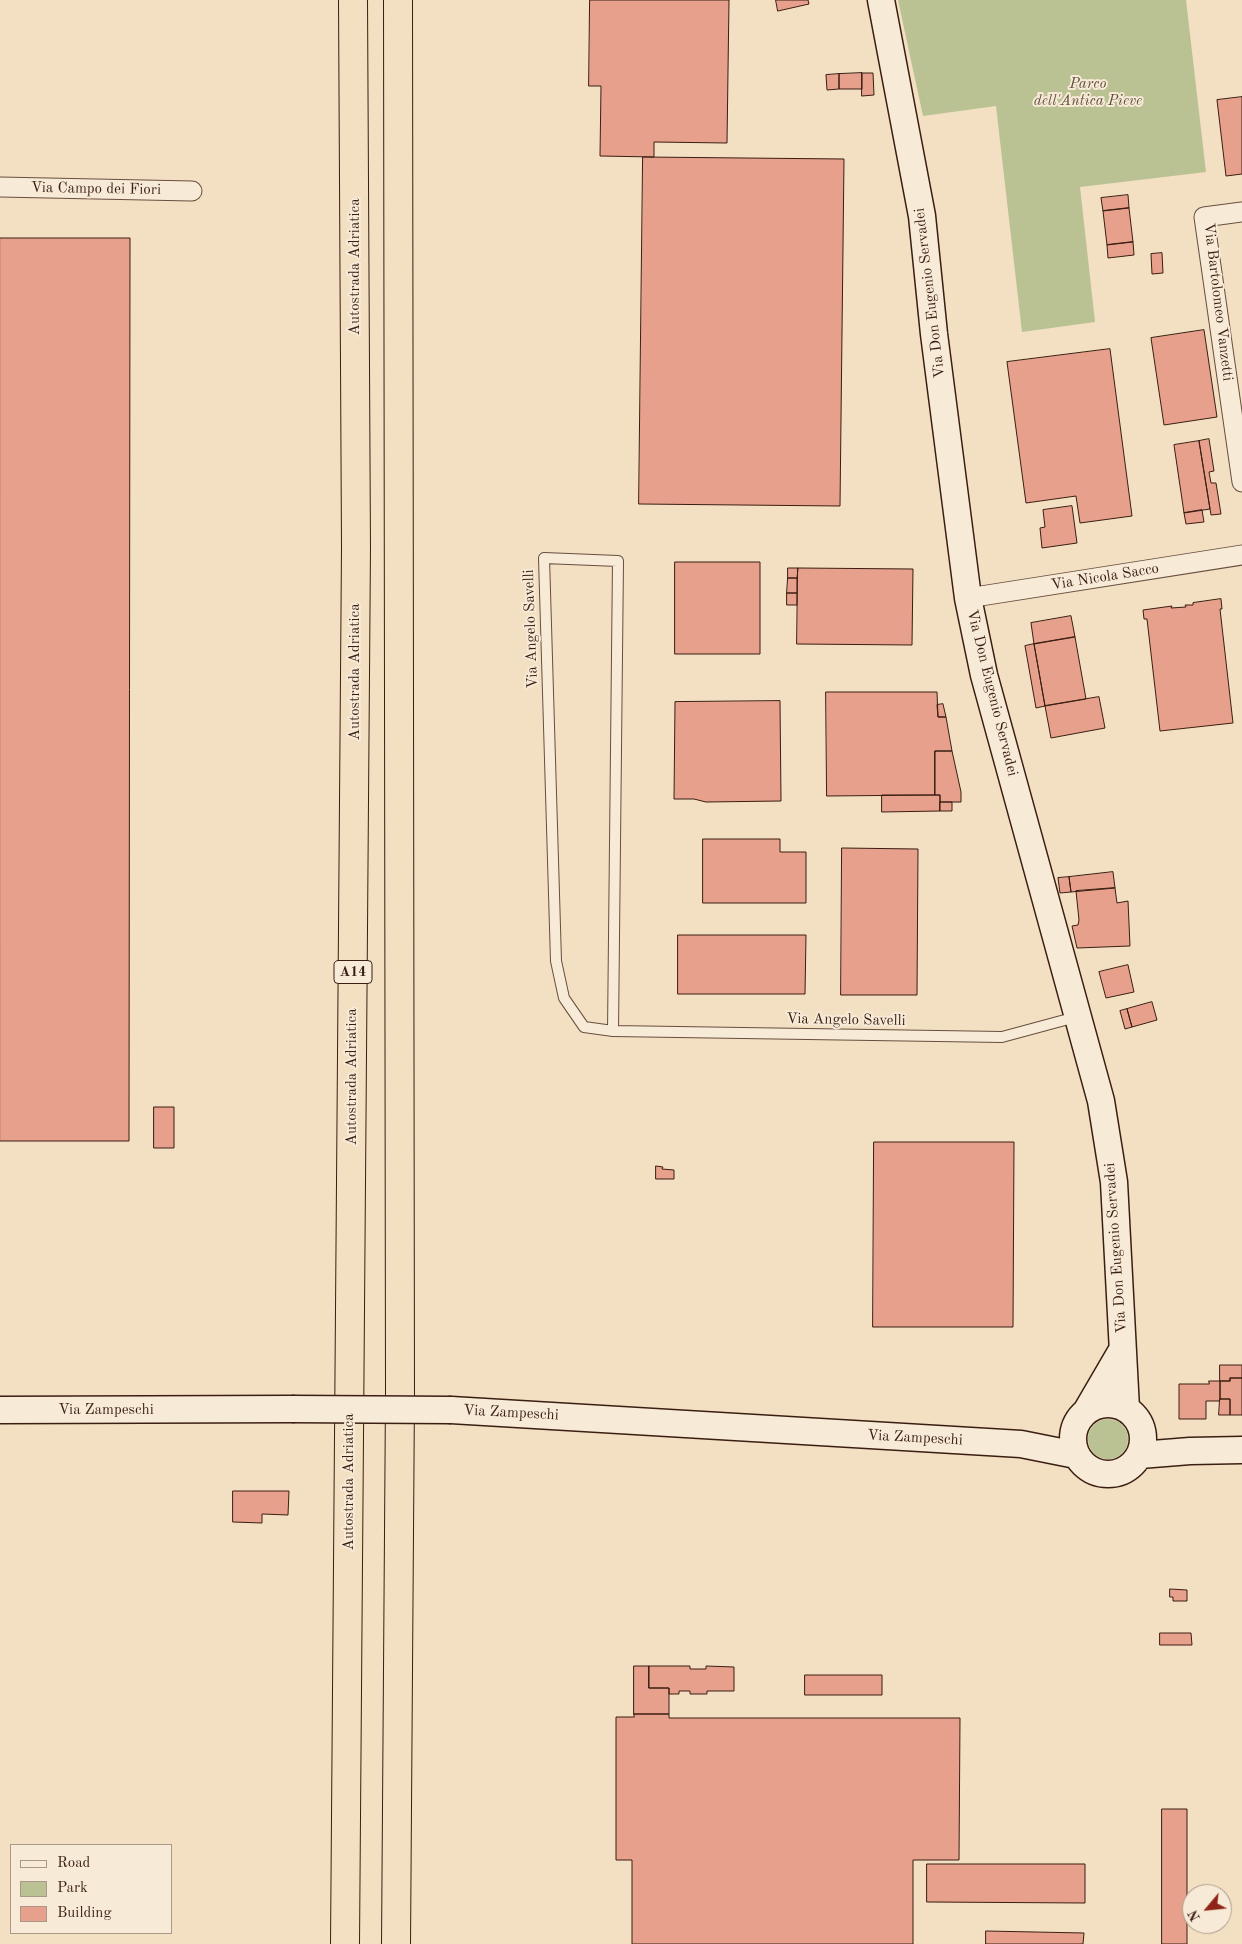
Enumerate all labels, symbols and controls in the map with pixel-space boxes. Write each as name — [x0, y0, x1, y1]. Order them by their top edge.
park label: Parco dell'Antica Pieve — [1034, 75, 1142, 110]
street label: Via Campo dei Fiori — [31, 179, 161, 199]
street label: Autostrada Adriatica — [346, 198, 364, 336]
street label: Via Don Eugenio Servadei — [911, 207, 949, 379]
street label: Via Bartolomeo Vanzetti — [1199, 222, 1237, 382]
street label: Via Nicola Sacco — [1050, 560, 1160, 594]
street label: Via Angelo Savelli — [520, 569, 542, 689]
street label: Autostrada Adriatica — [346, 603, 364, 741]
street label: Via Don Eugenio Servadei — [963, 608, 1021, 778]
road number: A14 — [334, 960, 372, 984]
street label: Autostrada Adriatica — [343, 1008, 361, 1146]
street label: Via Angelo Savelli — [786, 1010, 906, 1030]
street label: Via Don Eugenio Servadei — [1101, 1162, 1131, 1334]
street label: Via Zampeschi — [58, 1401, 154, 1419]
street label: Via Zampeschi — [463, 1402, 559, 1424]
street label: Autostrada Adriatica — [340, 1413, 358, 1551]
street label: Via Zampeschi — [867, 1427, 963, 1449]
legend — [10, 1844, 172, 1934]
text: Road — [57, 1856, 90, 1871]
text: Park — [57, 1881, 88, 1896]
north arrow — [1182, 1884, 1232, 1934]
text: Building — [57, 1906, 112, 1921]
text: N — [1186, 1908, 1203, 1924]

